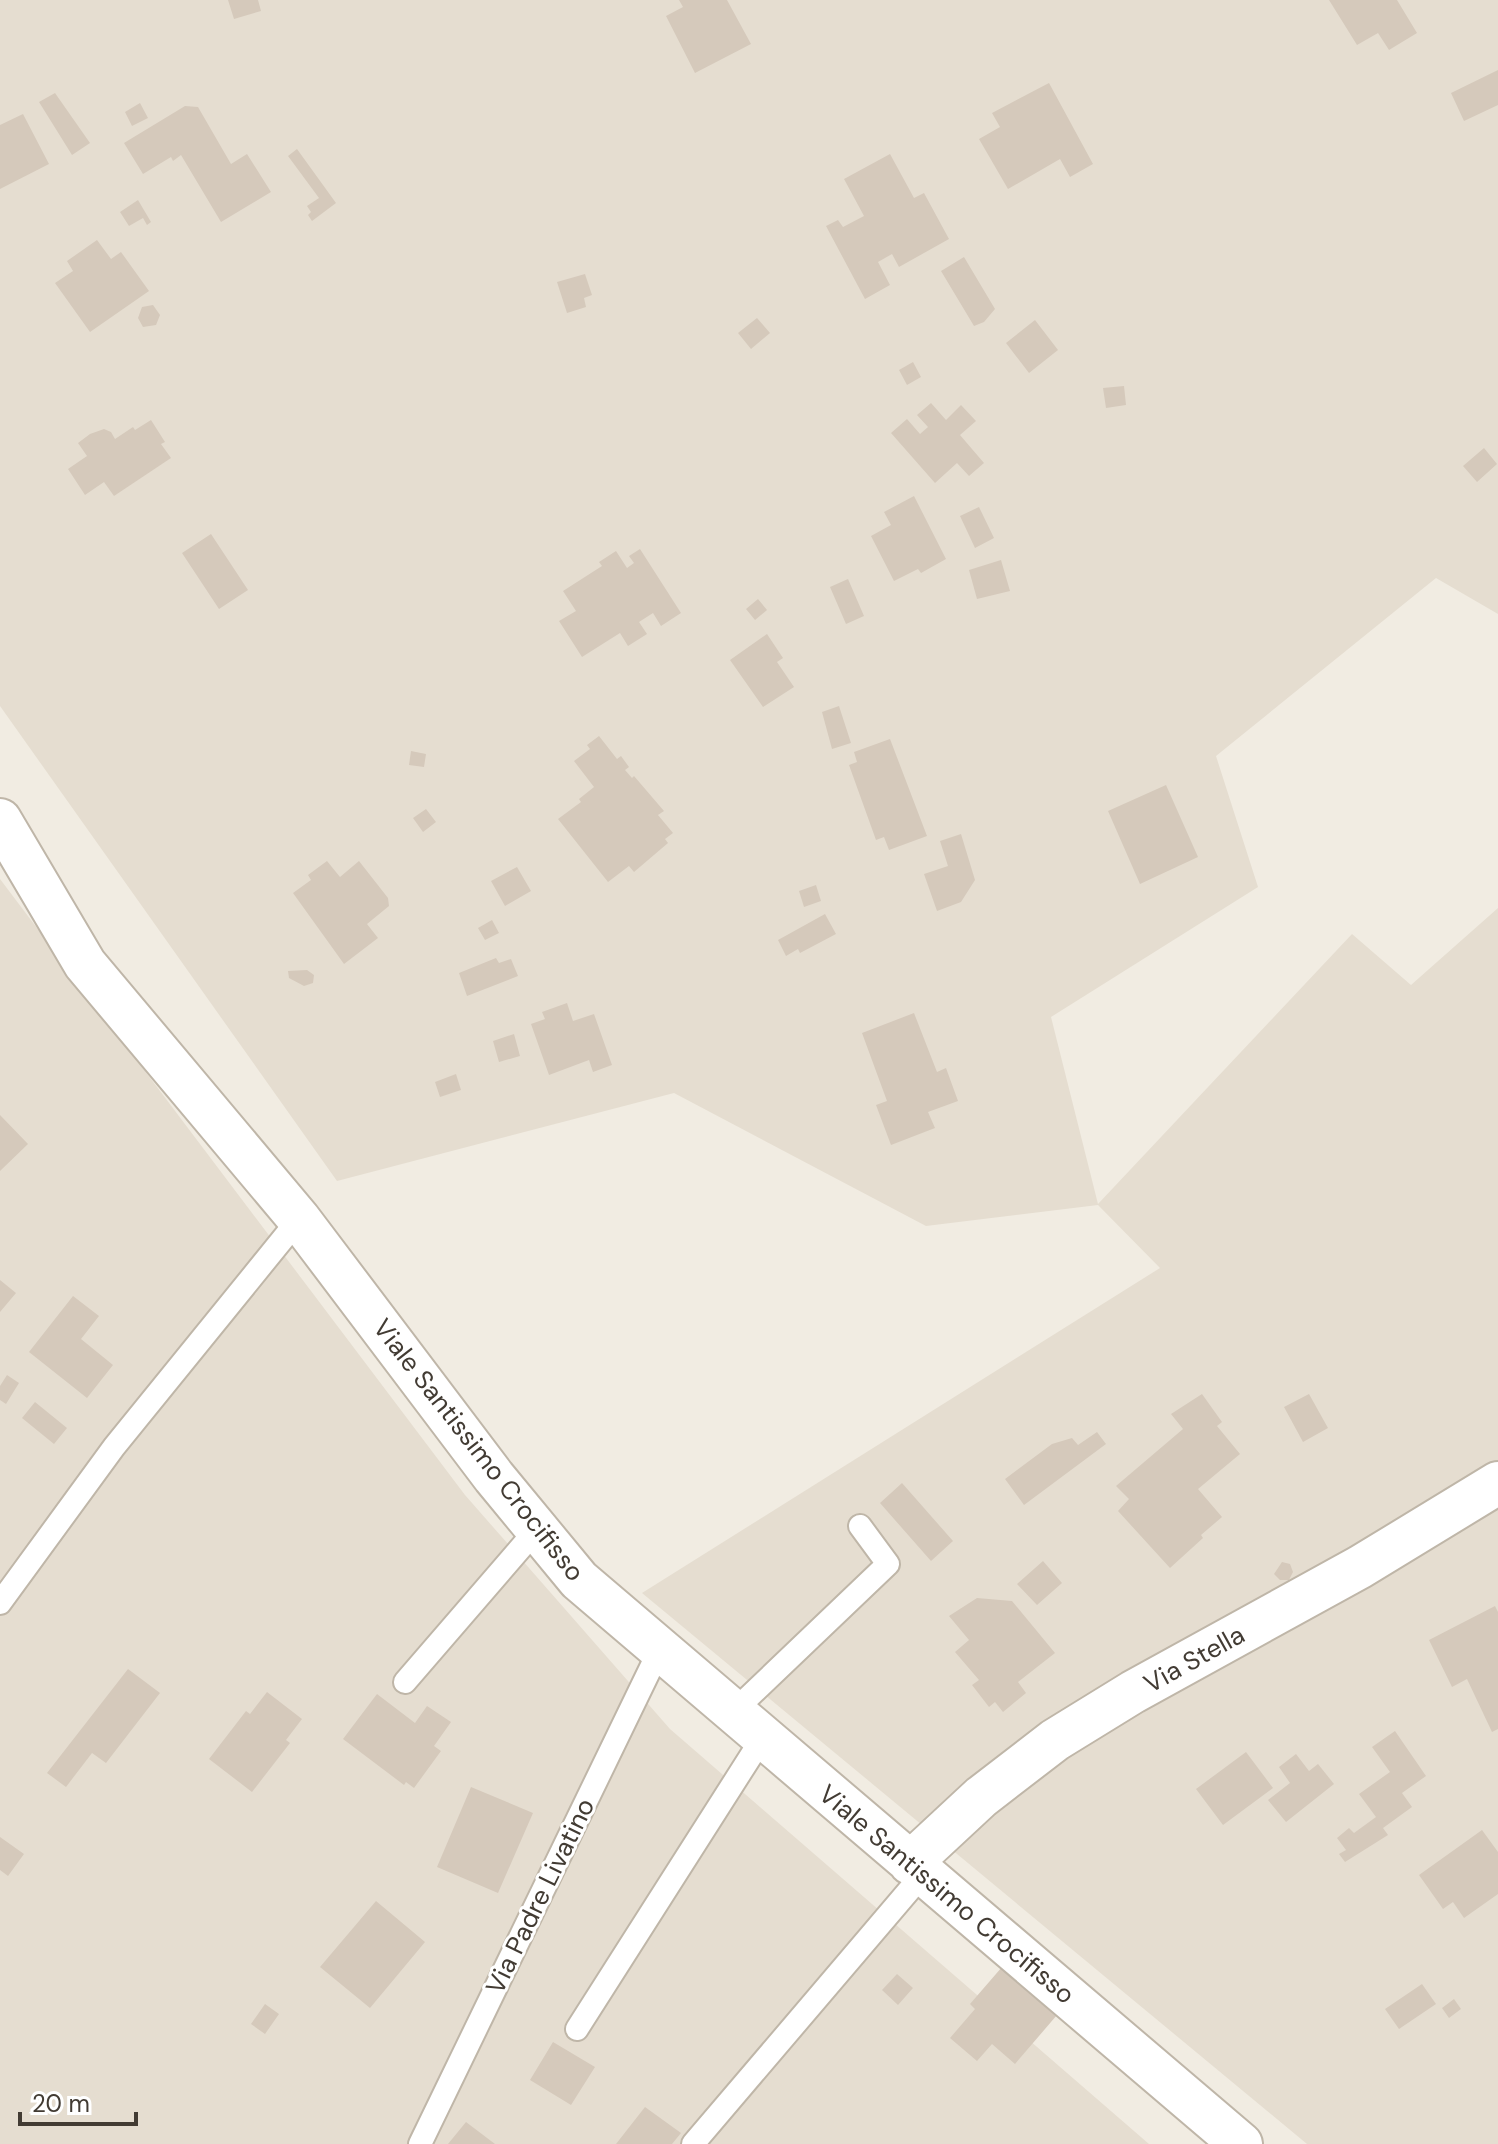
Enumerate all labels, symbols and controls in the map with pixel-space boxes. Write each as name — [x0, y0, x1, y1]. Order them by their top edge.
street label: Viale Santissimo Crocifisso — [366, 1312, 592, 1588]
street label: Via Stella — [1138, 1617, 1250, 1701]
street label: Viale Santissimo Crocifisso — [812, 1777, 1082, 2011]
street label: Via Padre Livatino — [478, 1792, 602, 2000]
scale bar — [20, 2076, 136, 2126]
text: 20 m — [32, 2088, 90, 2119]

